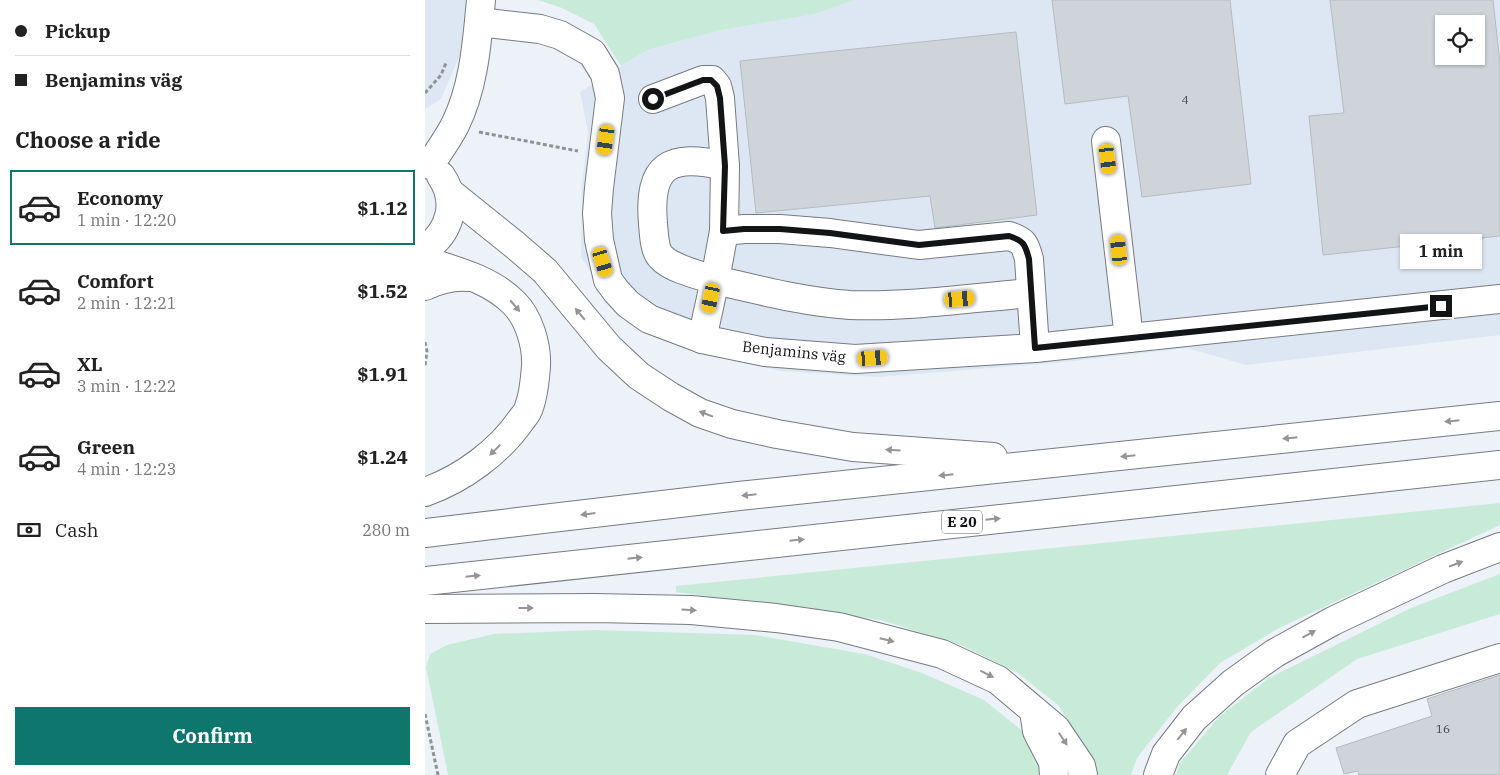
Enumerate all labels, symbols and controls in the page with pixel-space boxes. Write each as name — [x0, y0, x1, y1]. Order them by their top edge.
map controls — [1435, 15, 1485, 65]
button: locate — [1435, 15, 1485, 65]
text: Pickup — [45, 19, 110, 43]
text: Benjamins väg — [45, 68, 182, 92]
route start — [642, 88, 664, 110]
house number: 4 — [1181, 92, 1189, 107]
car — [596, 124, 615, 156]
text: Choose a ride — [15, 125, 161, 154]
car — [1098, 143, 1117, 175]
icon: car — [17, 185, 62, 230]
text: Economy — [77, 186, 163, 210]
text: $1.12 — [357, 196, 408, 220]
text: 1 min · 12:20 — [77, 210, 176, 230]
car — [1109, 234, 1128, 266]
callout: 1 min — [1400, 234, 1482, 268]
text: 1 min — [1419, 241, 1463, 261]
car — [591, 245, 614, 279]
icon: car — [17, 268, 62, 313]
text: Comfort — [77, 269, 154, 293]
text: $1.52 — [357, 279, 408, 303]
car — [700, 282, 721, 314]
car — [944, 290, 975, 308]
text: 2 min · 12:21 — [77, 293, 176, 313]
route end — [1430, 295, 1452, 317]
one-way arrow — [509, 299, 520, 312]
one-way arrow — [575, 308, 586, 321]
street label: Benjamins väg — [741, 337, 847, 366]
car — [857, 349, 888, 367]
icon: car — [17, 351, 62, 396]
text: XL — [77, 352, 103, 376]
text: $1.91 — [357, 362, 408, 386]
text: 3 min · 12:22 — [77, 376, 176, 396]
one-way arrow — [699, 410, 713, 418]
one-way arrow — [1443, 417, 1459, 425]
icon: car — [17, 434, 62, 479]
one-way arrow — [1282, 434, 1298, 442]
text: Green — [77, 435, 135, 459]
one-way arrow — [489, 444, 501, 456]
text: $1.24 — [357, 445, 408, 469]
one-way arrow — [885, 445, 901, 453]
one-way arrow — [1120, 452, 1136, 460]
text: 4 min · 12:23 — [77, 459, 176, 479]
one-way arrow — [937, 471, 953, 479]
one-way arrow — [741, 491, 757, 499]
one-way arrow — [580, 510, 596, 518]
road number: E 20 — [942, 511, 982, 534]
one-way arrow — [985, 515, 1001, 523]
icon: cash — [15, 516, 43, 544]
text: Cash — [55, 518, 99, 542]
text: 280 m — [362, 520, 410, 540]
one-way arrow — [789, 536, 805, 544]
one-way arrow — [627, 554, 643, 562]
one-way arrow — [1448, 560, 1463, 567]
one-way arrow — [466, 572, 482, 580]
one-way arrow — [518, 604, 534, 612]
one-way arrow — [681, 607, 697, 615]
one-way arrow — [1302, 630, 1316, 638]
one-way arrow — [879, 636, 894, 644]
one-way arrow — [980, 670, 994, 678]
button: Confirm — [15, 707, 410, 765]
house number: 16 — [1436, 721, 1450, 736]
one-way arrow — [1177, 727, 1188, 740]
one-way arrow — [1058, 732, 1068, 746]

